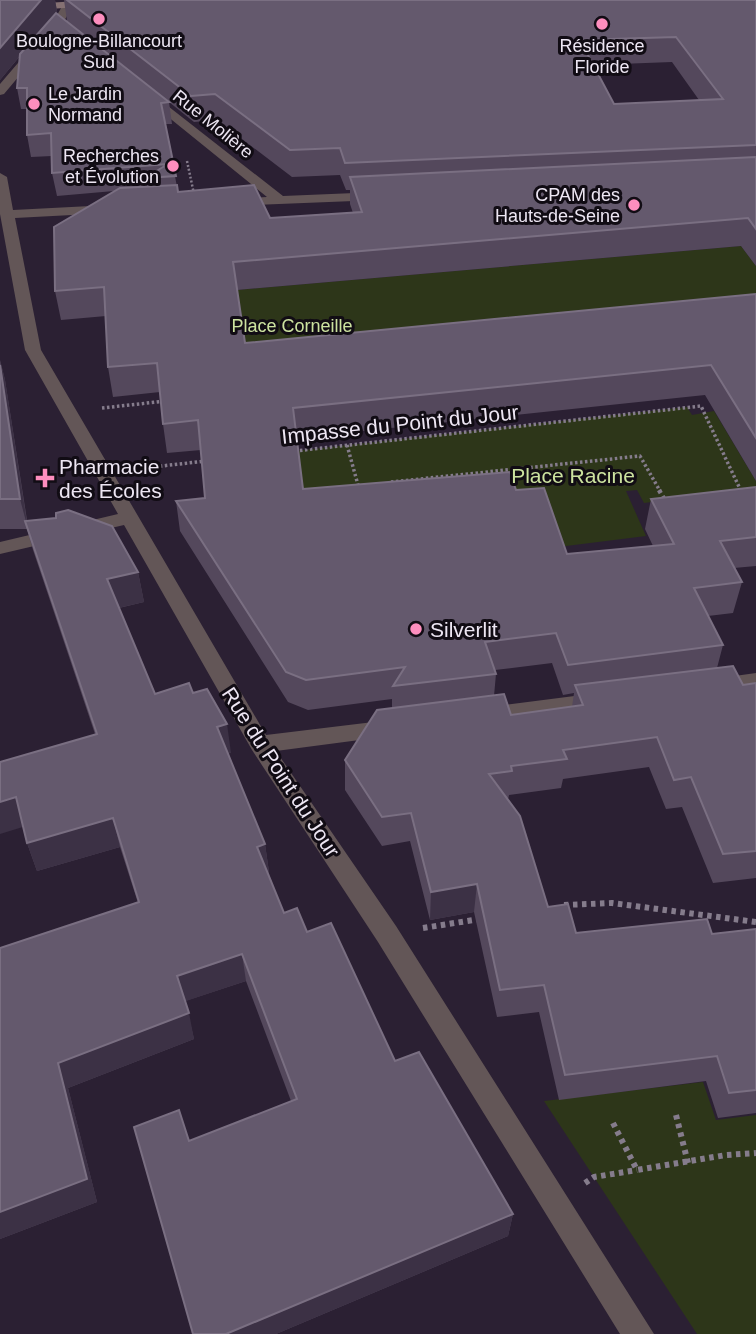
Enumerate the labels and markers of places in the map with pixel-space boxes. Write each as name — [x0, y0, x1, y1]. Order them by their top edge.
marker: Boulogne-Billancourt Sud — [91, 11, 107, 27]
marker: Résidence Floride — [594, 16, 610, 32]
place label: Boulogne-Billancourt Sud — [16, 31, 182, 72]
place label: Résidence Floride — [559, 36, 645, 77]
place label: Le Jardin Normand — [48, 84, 122, 125]
marker: Le Jardin Normand — [26, 96, 42, 112]
place label: Recherches et Évolution — [63, 146, 159, 187]
marker: Recherches et Évolution — [165, 158, 181, 174]
place label: CPAM des Hauts-de-Seine — [495, 185, 620, 226]
marker: CPAM des Hauts-de-Seine — [626, 197, 642, 213]
place label: Pharmacie des Écoles — [59, 455, 162, 502]
marker: Pharmacie des Écoles — [37, 470, 53, 486]
place label: Silverlit — [430, 618, 498, 641]
marker: Silverlit — [408, 621, 424, 637]

